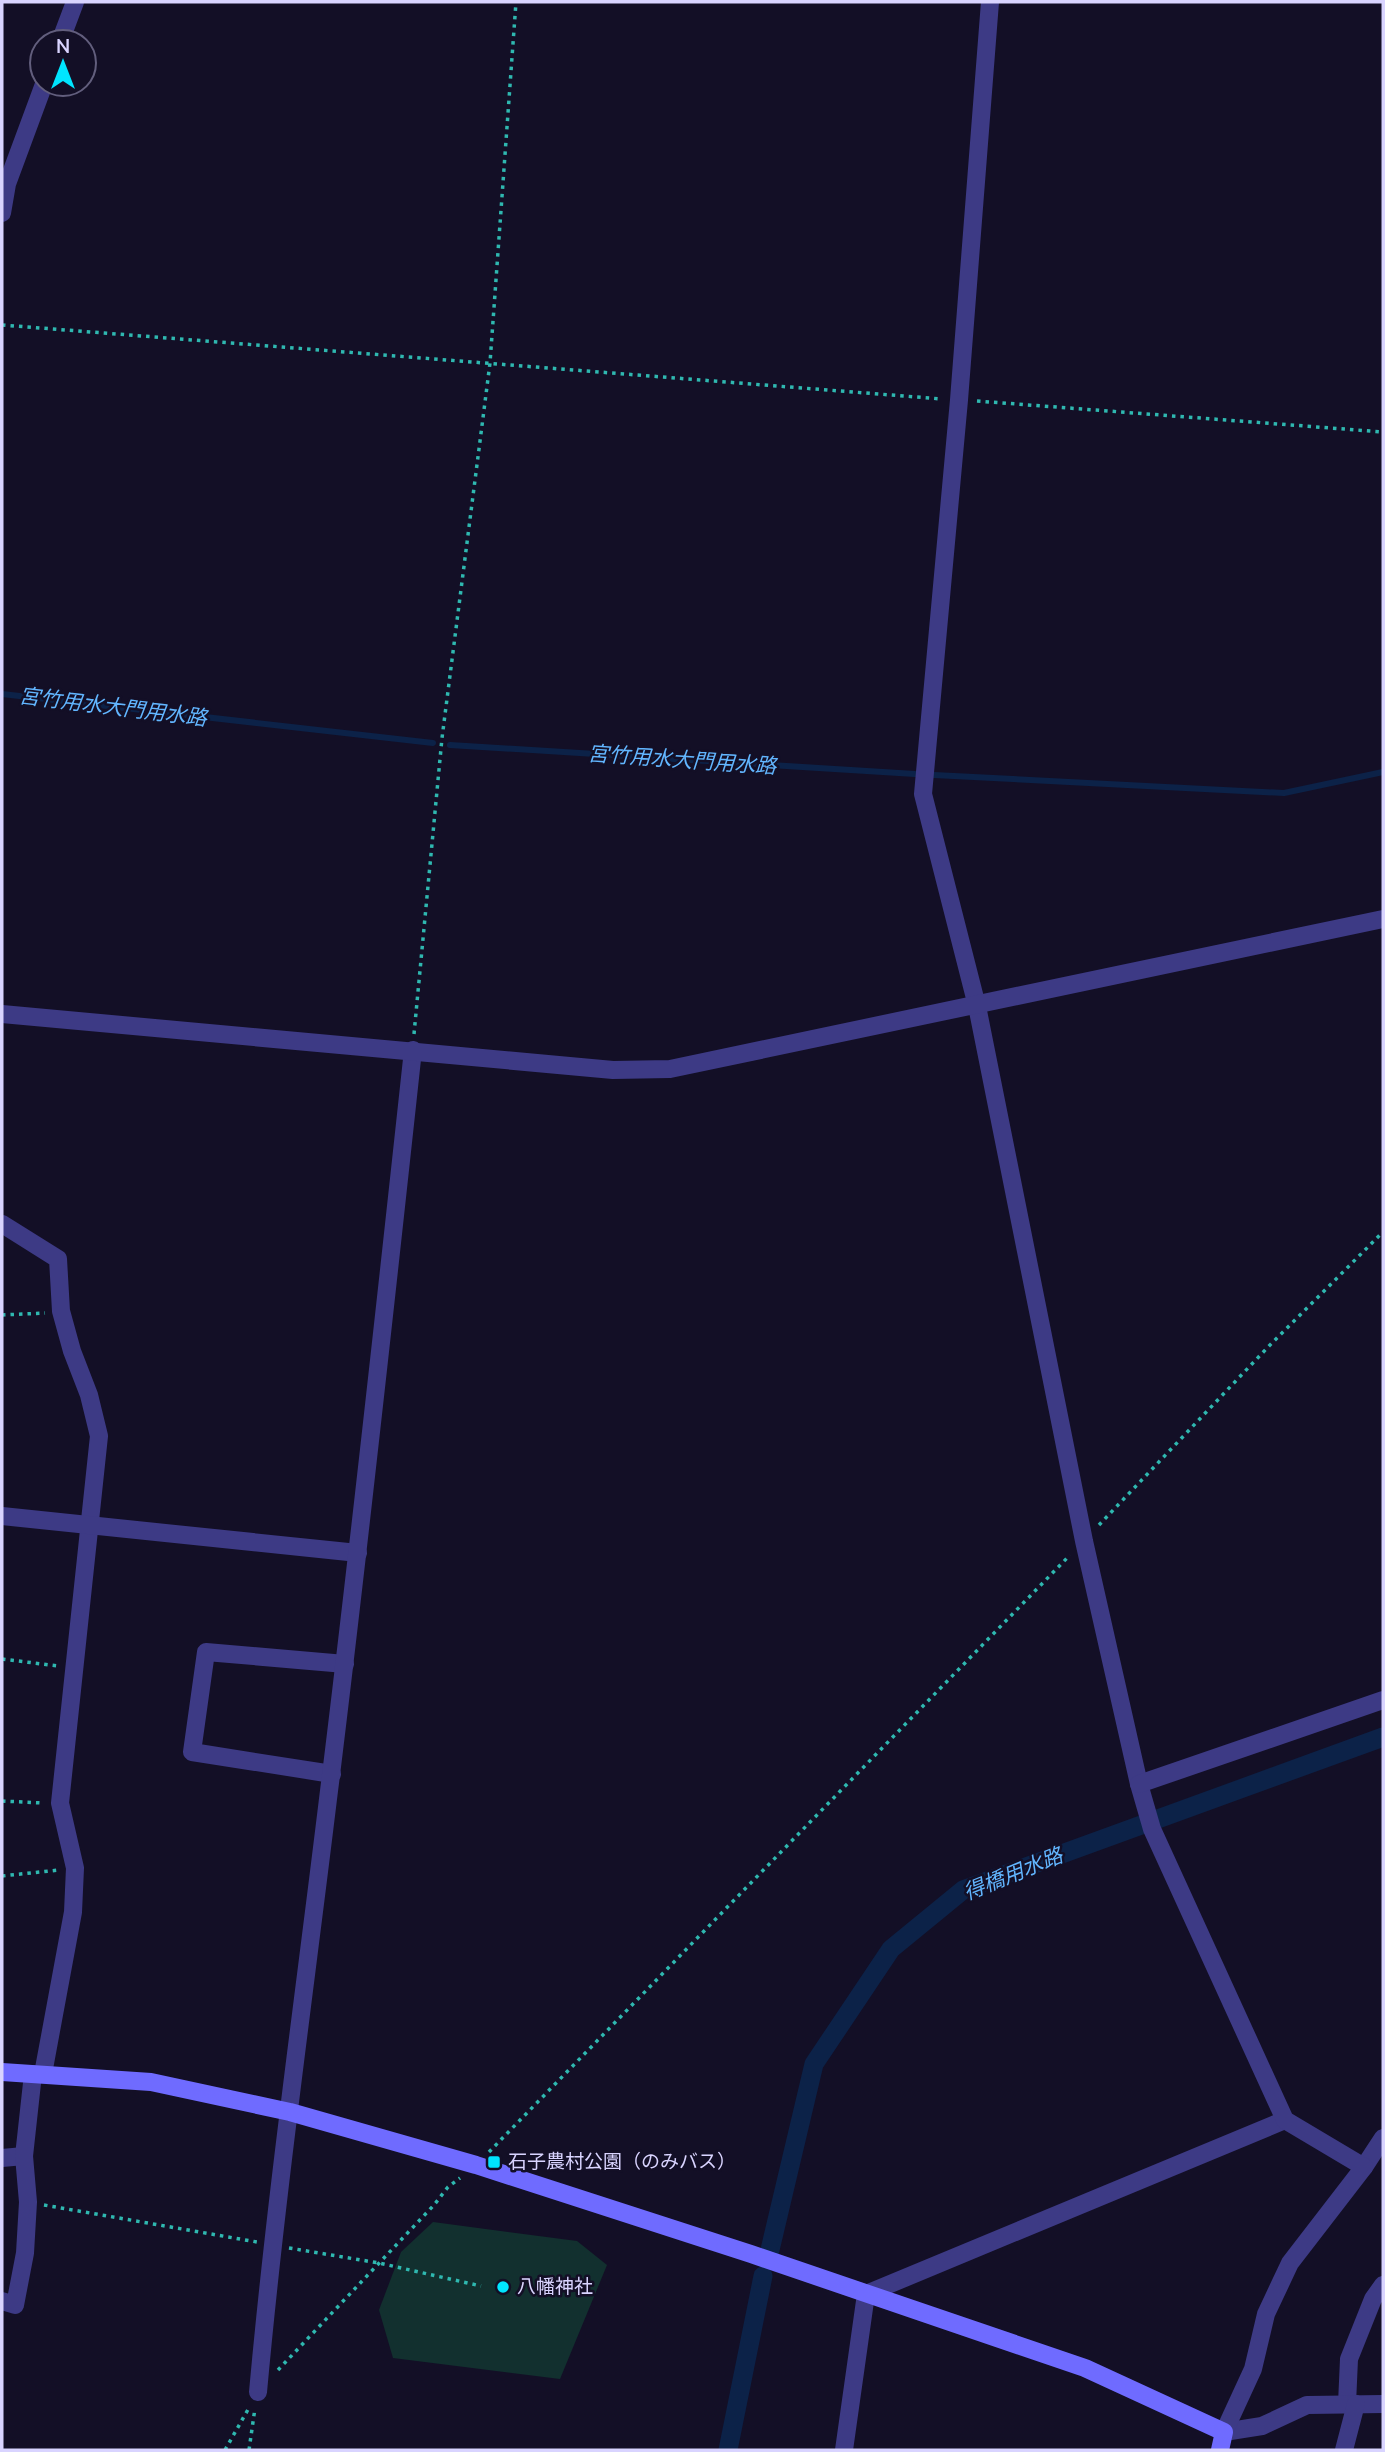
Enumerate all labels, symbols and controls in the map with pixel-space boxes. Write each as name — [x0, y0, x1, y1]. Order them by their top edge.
north arrow — [28, 28, 98, 98]
text: N — [56, 34, 70, 60]
water label: 宮竹用水大門用水路 — [17, 682, 210, 733]
water label: 宮竹用水大門用水路 — [587, 739, 779, 781]
water label: 得橋用水路 — [959, 1841, 1069, 1907]
place label: 石子農村公園（のみバス） — [508, 2149, 736, 2175]
marker: 石子農村公園（のみバス） — [486, 2154, 502, 2170]
place label: 八幡神社 — [517, 2274, 593, 2300]
marker: 八幡神社 — [495, 2279, 511, 2295]

